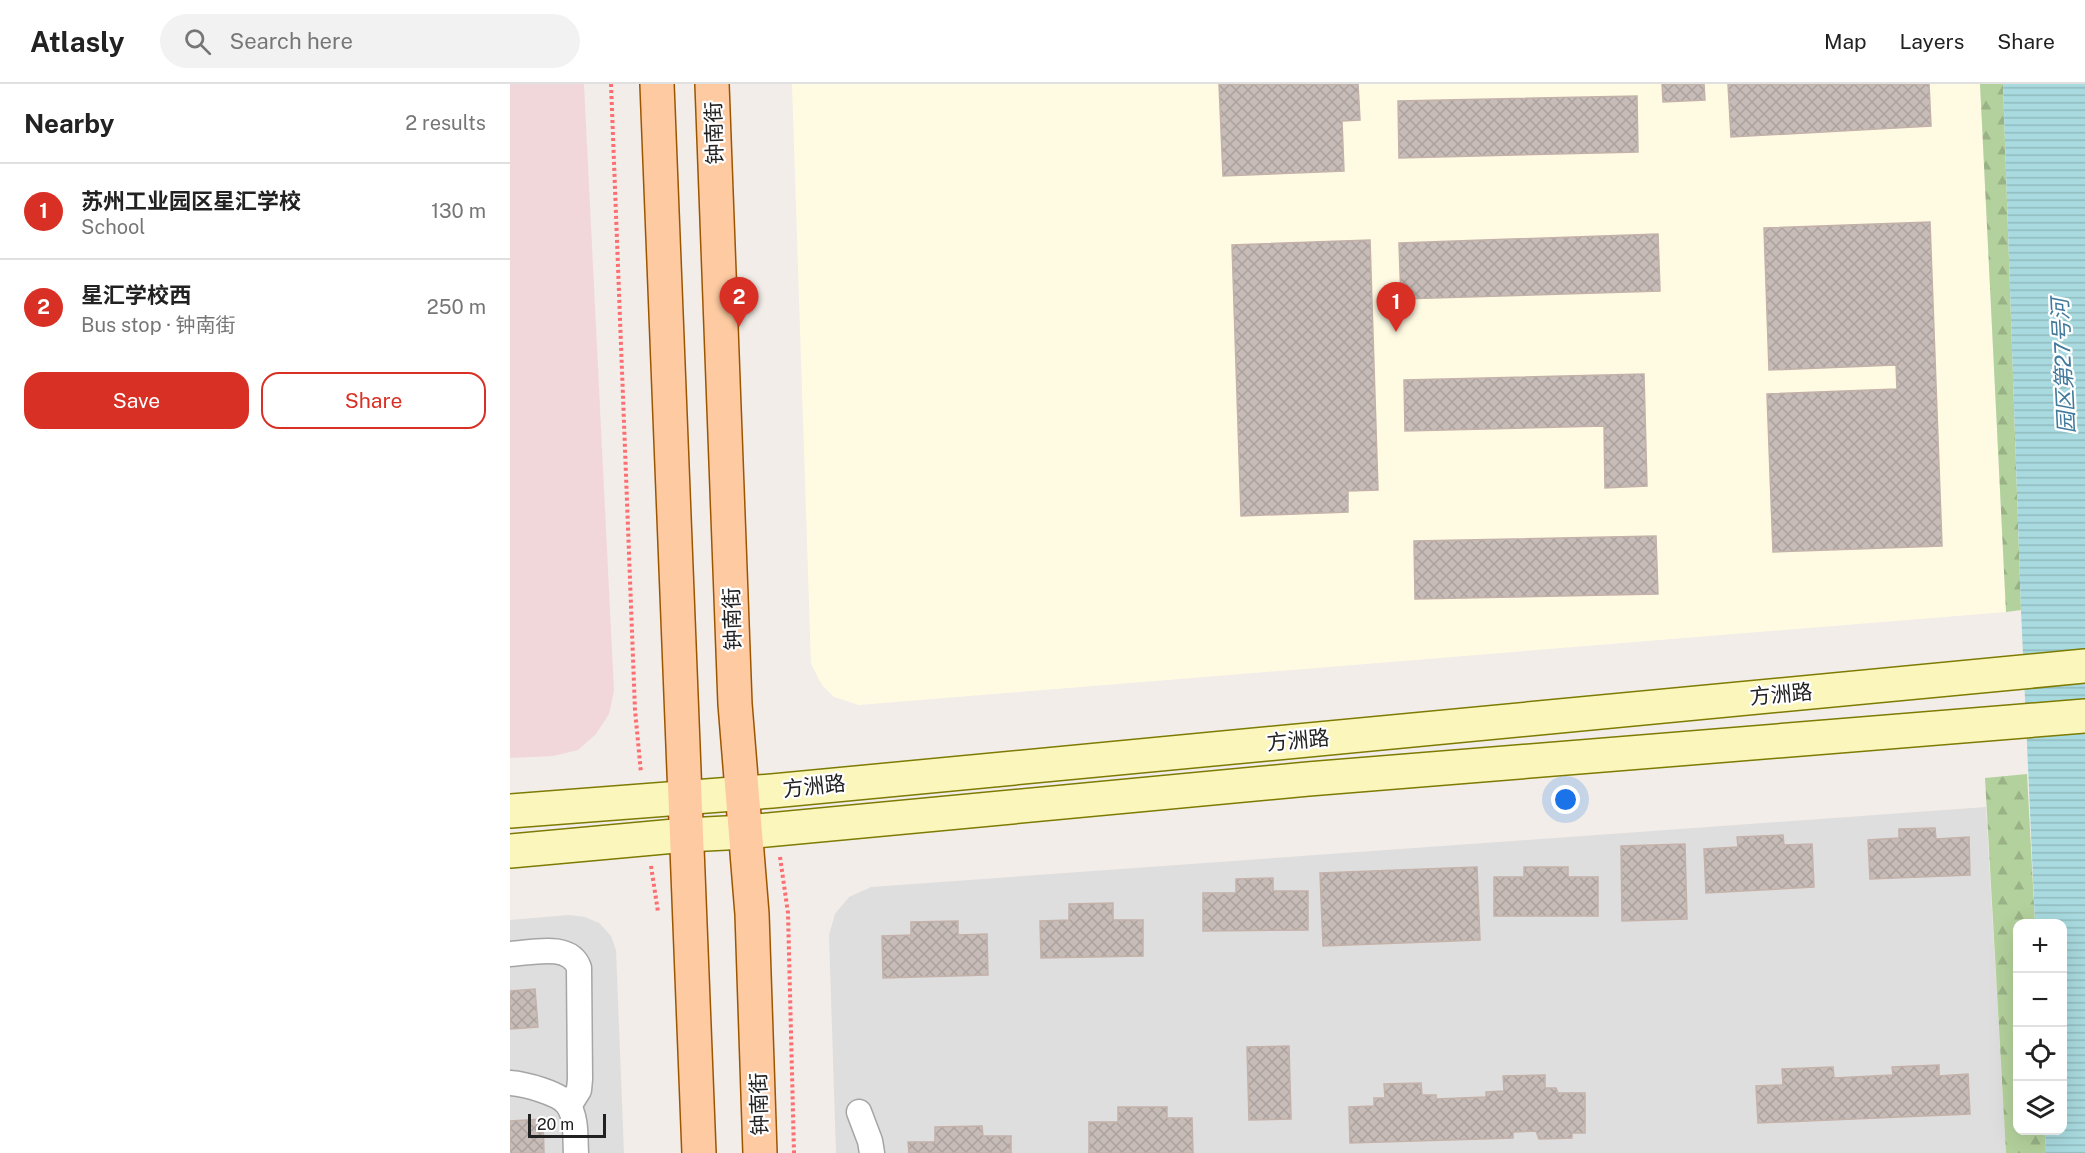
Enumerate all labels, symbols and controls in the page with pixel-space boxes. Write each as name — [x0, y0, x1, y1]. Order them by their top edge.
search box — [160, 14, 580, 68]
text: Atlasly — [30, 25, 124, 58]
icon: search — [181, 25, 214, 58]
text: Search here — [229, 28, 353, 54]
text: Map — [1824, 29, 1867, 54]
text: Layers — [1900, 29, 1964, 54]
text: Share — [1997, 29, 2055, 54]
street label: 钟南街 — [700, 101, 728, 165]
text: Nearby — [24, 108, 114, 139]
text: 2 results — [405, 111, 486, 135]
text: 苏州工业园区星汇学校 — [81, 188, 301, 214]
text: 1 — [39, 199, 48, 223]
text: 130 m — [431, 199, 486, 223]
text: School — [81, 215, 145, 239]
pin: 2 — [720, 278, 758, 327]
text: 星汇学校西 — [81, 282, 191, 308]
pin: 1 — [1376, 282, 1416, 332]
water label: 园区第27号河 — [2046, 294, 2080, 434]
text: 2 — [37, 295, 50, 319]
text: 250 m — [427, 295, 486, 319]
text: Bus stop · 钟南街 — [81, 313, 236, 337]
button: Save — [24, 372, 249, 429]
button: Share — [261, 372, 486, 429]
street label: 钟南街 — [718, 587, 746, 651]
street label: 方洲路 — [1749, 679, 1813, 709]
street label: 方洲路 — [1266, 725, 1330, 755]
street label: 方洲路 — [781, 770, 847, 802]
your location — [1551, 785, 1580, 814]
map controls — [2013, 919, 2067, 1135]
button: + — [2013, 919, 2067, 973]
button: − — [2013, 973, 2067, 1027]
button: locate — [2013, 1027, 2067, 1081]
street label: 钟南街 — [745, 1072, 773, 1136]
button: layers — [2013, 1081, 2067, 1135]
scale bar — [528, 1111, 606, 1138]
text: 20 m — [537, 1115, 574, 1134]

